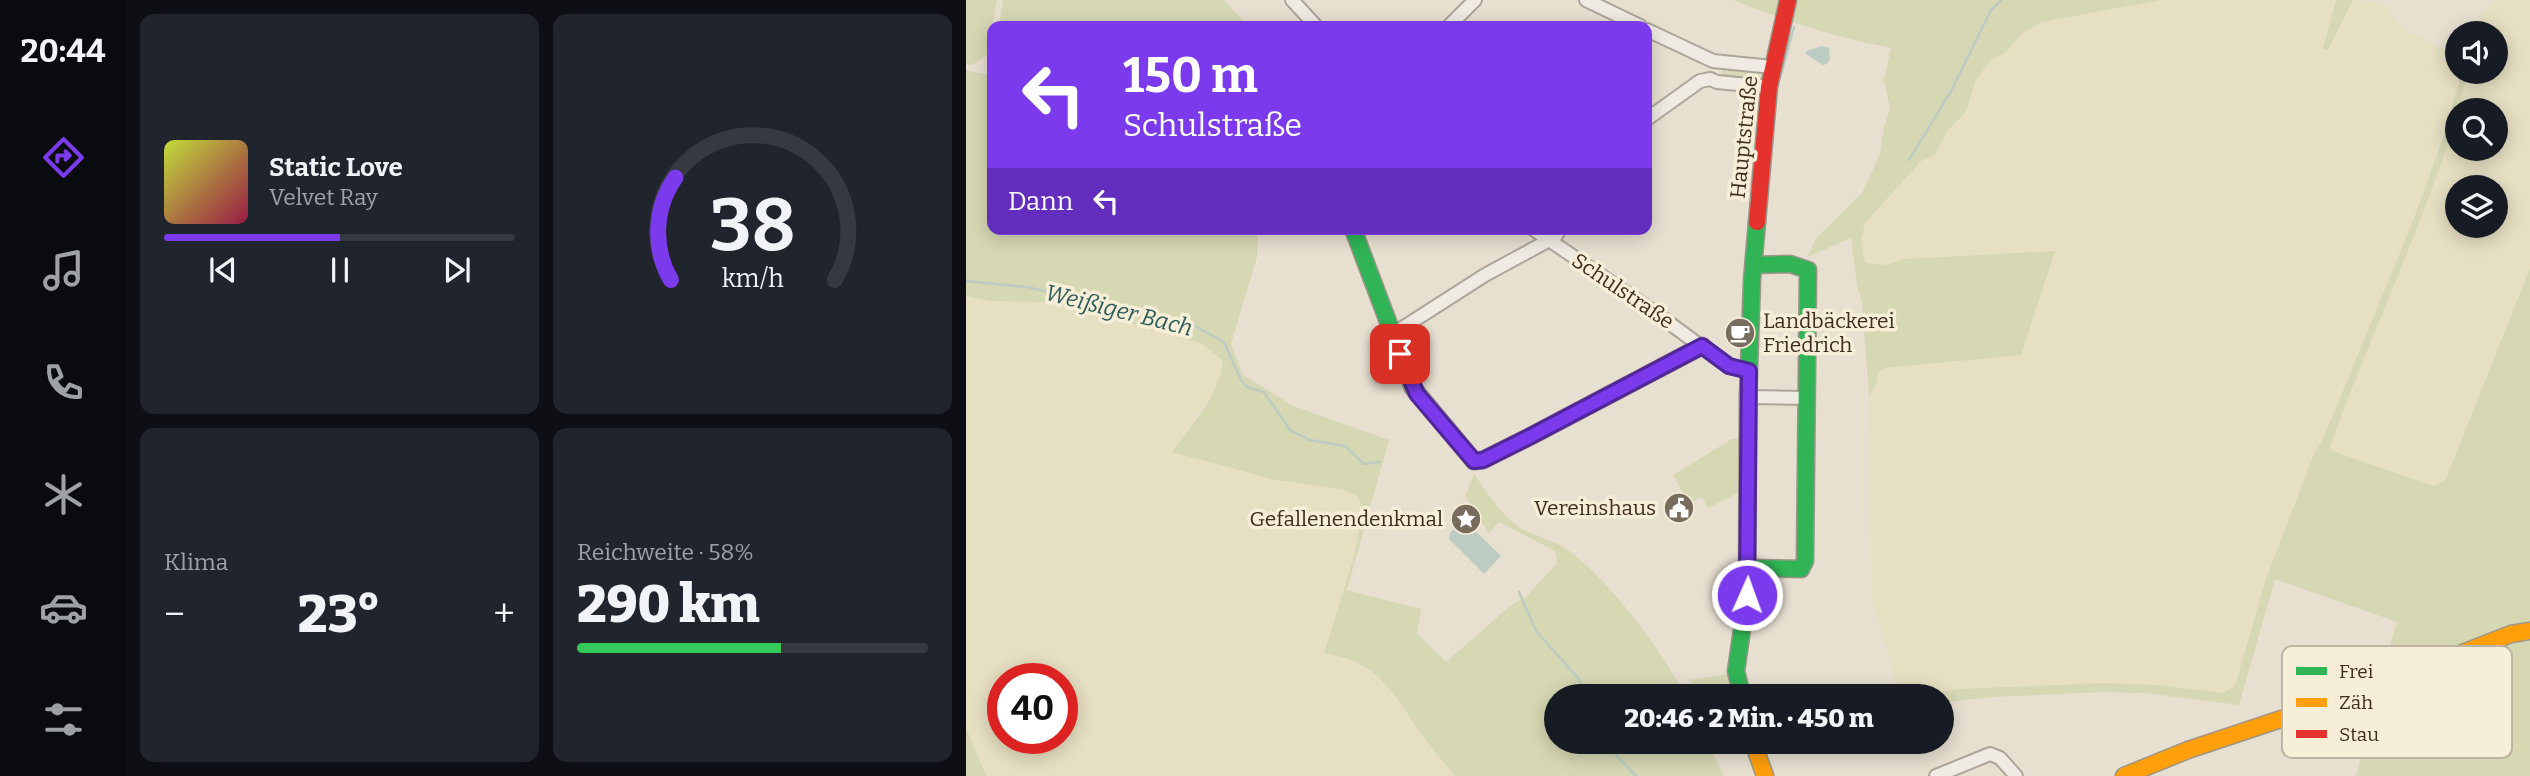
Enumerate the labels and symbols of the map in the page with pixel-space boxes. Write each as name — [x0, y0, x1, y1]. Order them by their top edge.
street label: Hauptstraße — [1725, 74, 1763, 200]
street label: Schulstraße — [1567, 247, 1679, 335]
water label: Weißiger Bach — [1043, 278, 1195, 342]
place label: Landbäckerei Friedrich — [1763, 308, 1895, 358]
cafe icon: Landbäckerei Friedrich — [1723, 316, 1757, 350]
pin — [1370, 324, 1430, 384]
public building icon: Vereinshaus — [1662, 491, 1696, 525]
place label: Vereinshaus — [1534, 495, 1656, 521]
place icon: Gefallenendenkmal — [1449, 502, 1483, 536]
place label: Gefallenendenkmal — [1249, 506, 1443, 532]
position arrow — [1710, 558, 1784, 632]
legend — [2282, 646, 2512, 758]
text: Frei — [2339, 660, 2374, 683]
speed limit sign: 40 — [987, 663, 1078, 754]
text: Zäh — [2339, 691, 2373, 714]
text: Stau — [2339, 723, 2379, 746]

